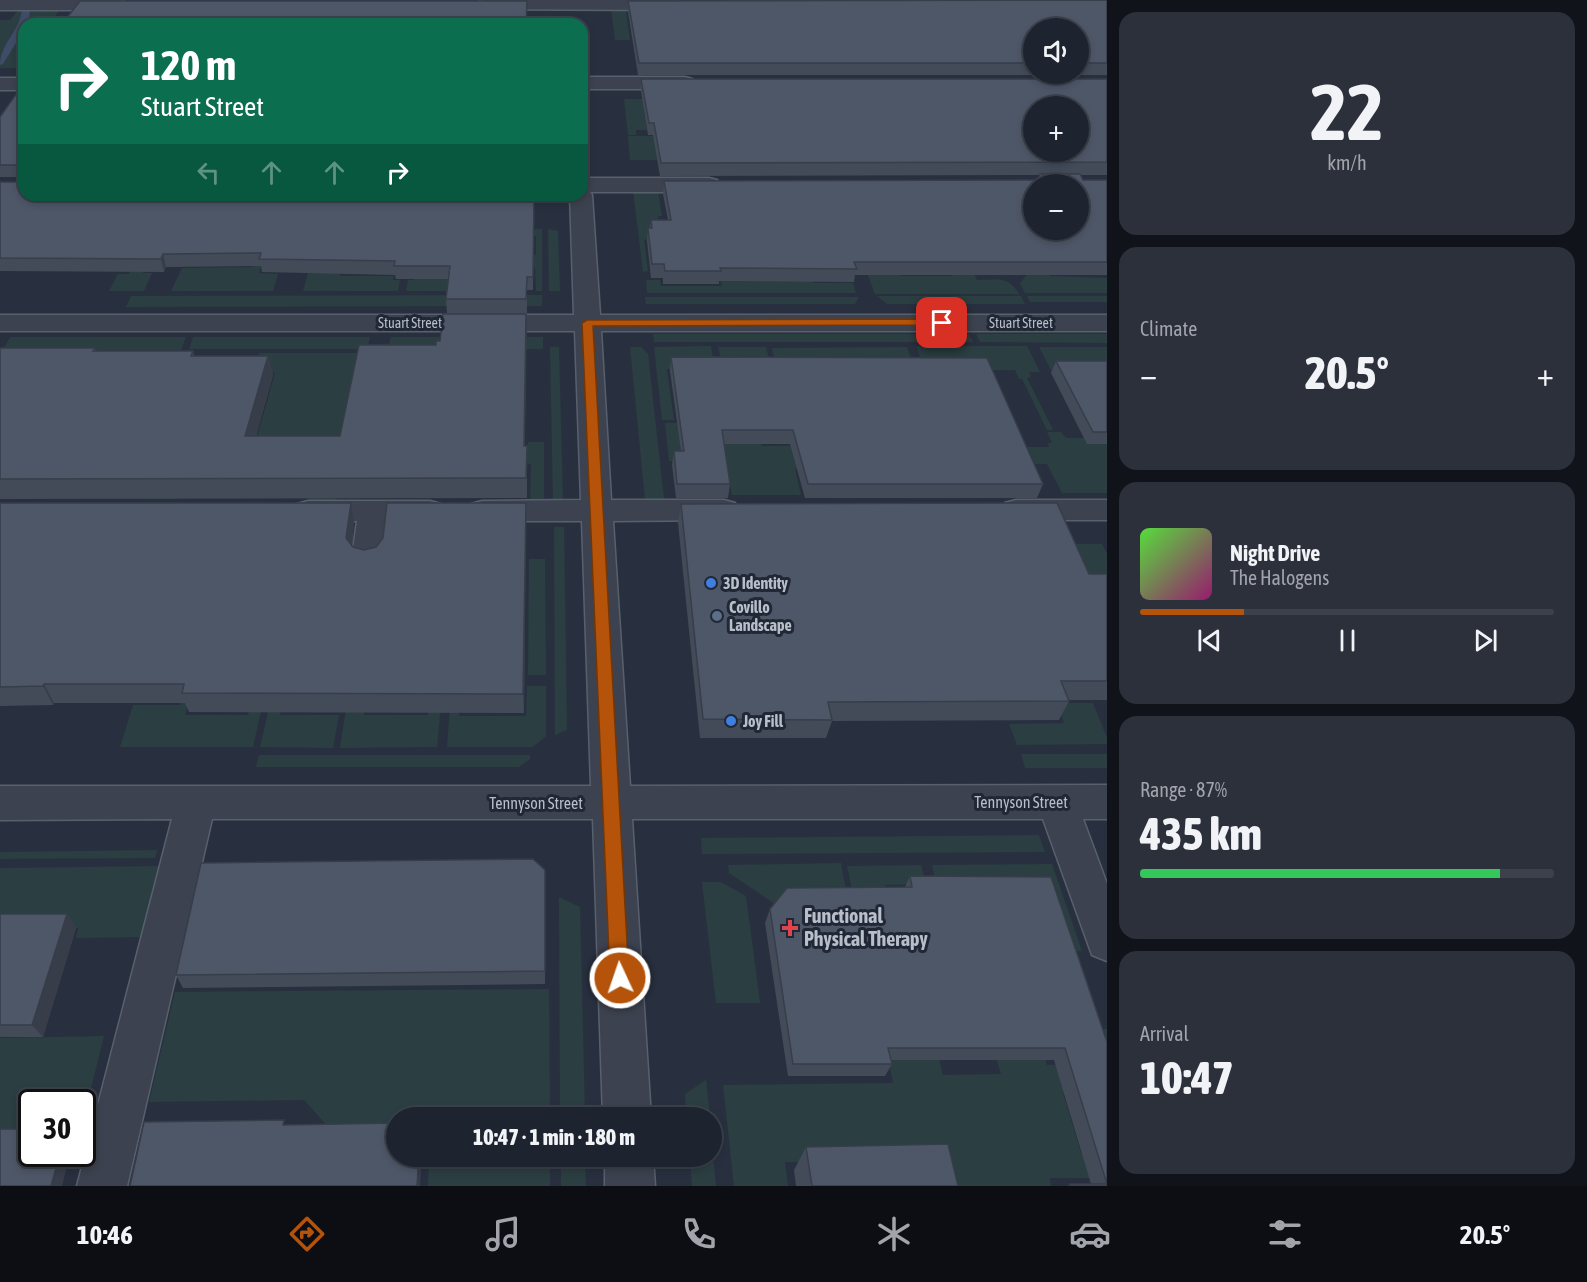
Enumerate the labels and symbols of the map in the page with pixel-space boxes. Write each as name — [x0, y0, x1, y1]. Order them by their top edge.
pin — [916, 297, 967, 348]
street label: Stuart Street — [378, 315, 442, 331]
street label: Stuart Street — [989, 315, 1053, 331]
place label: 3D Identity — [723, 574, 788, 592]
marker: 3D Identity — [704, 576, 718, 590]
place label: Covillo Landscape — [729, 598, 792, 634]
marker: Covillo Landscape — [710, 609, 724, 623]
place label: Joy Fill — [742, 712, 784, 730]
marker: Joy Fill — [724, 714, 738, 728]
street label: Tennyson Street — [974, 793, 1068, 812]
street label: Tennyson Street — [489, 794, 583, 813]
place label: Functional Physical Therapy — [804, 904, 928, 950]
marker: Functional Physical Therapy — [781, 919, 799, 937]
position arrow — [588, 946, 652, 1010]
speed limit sign: 30 — [18, 1089, 96, 1167]

